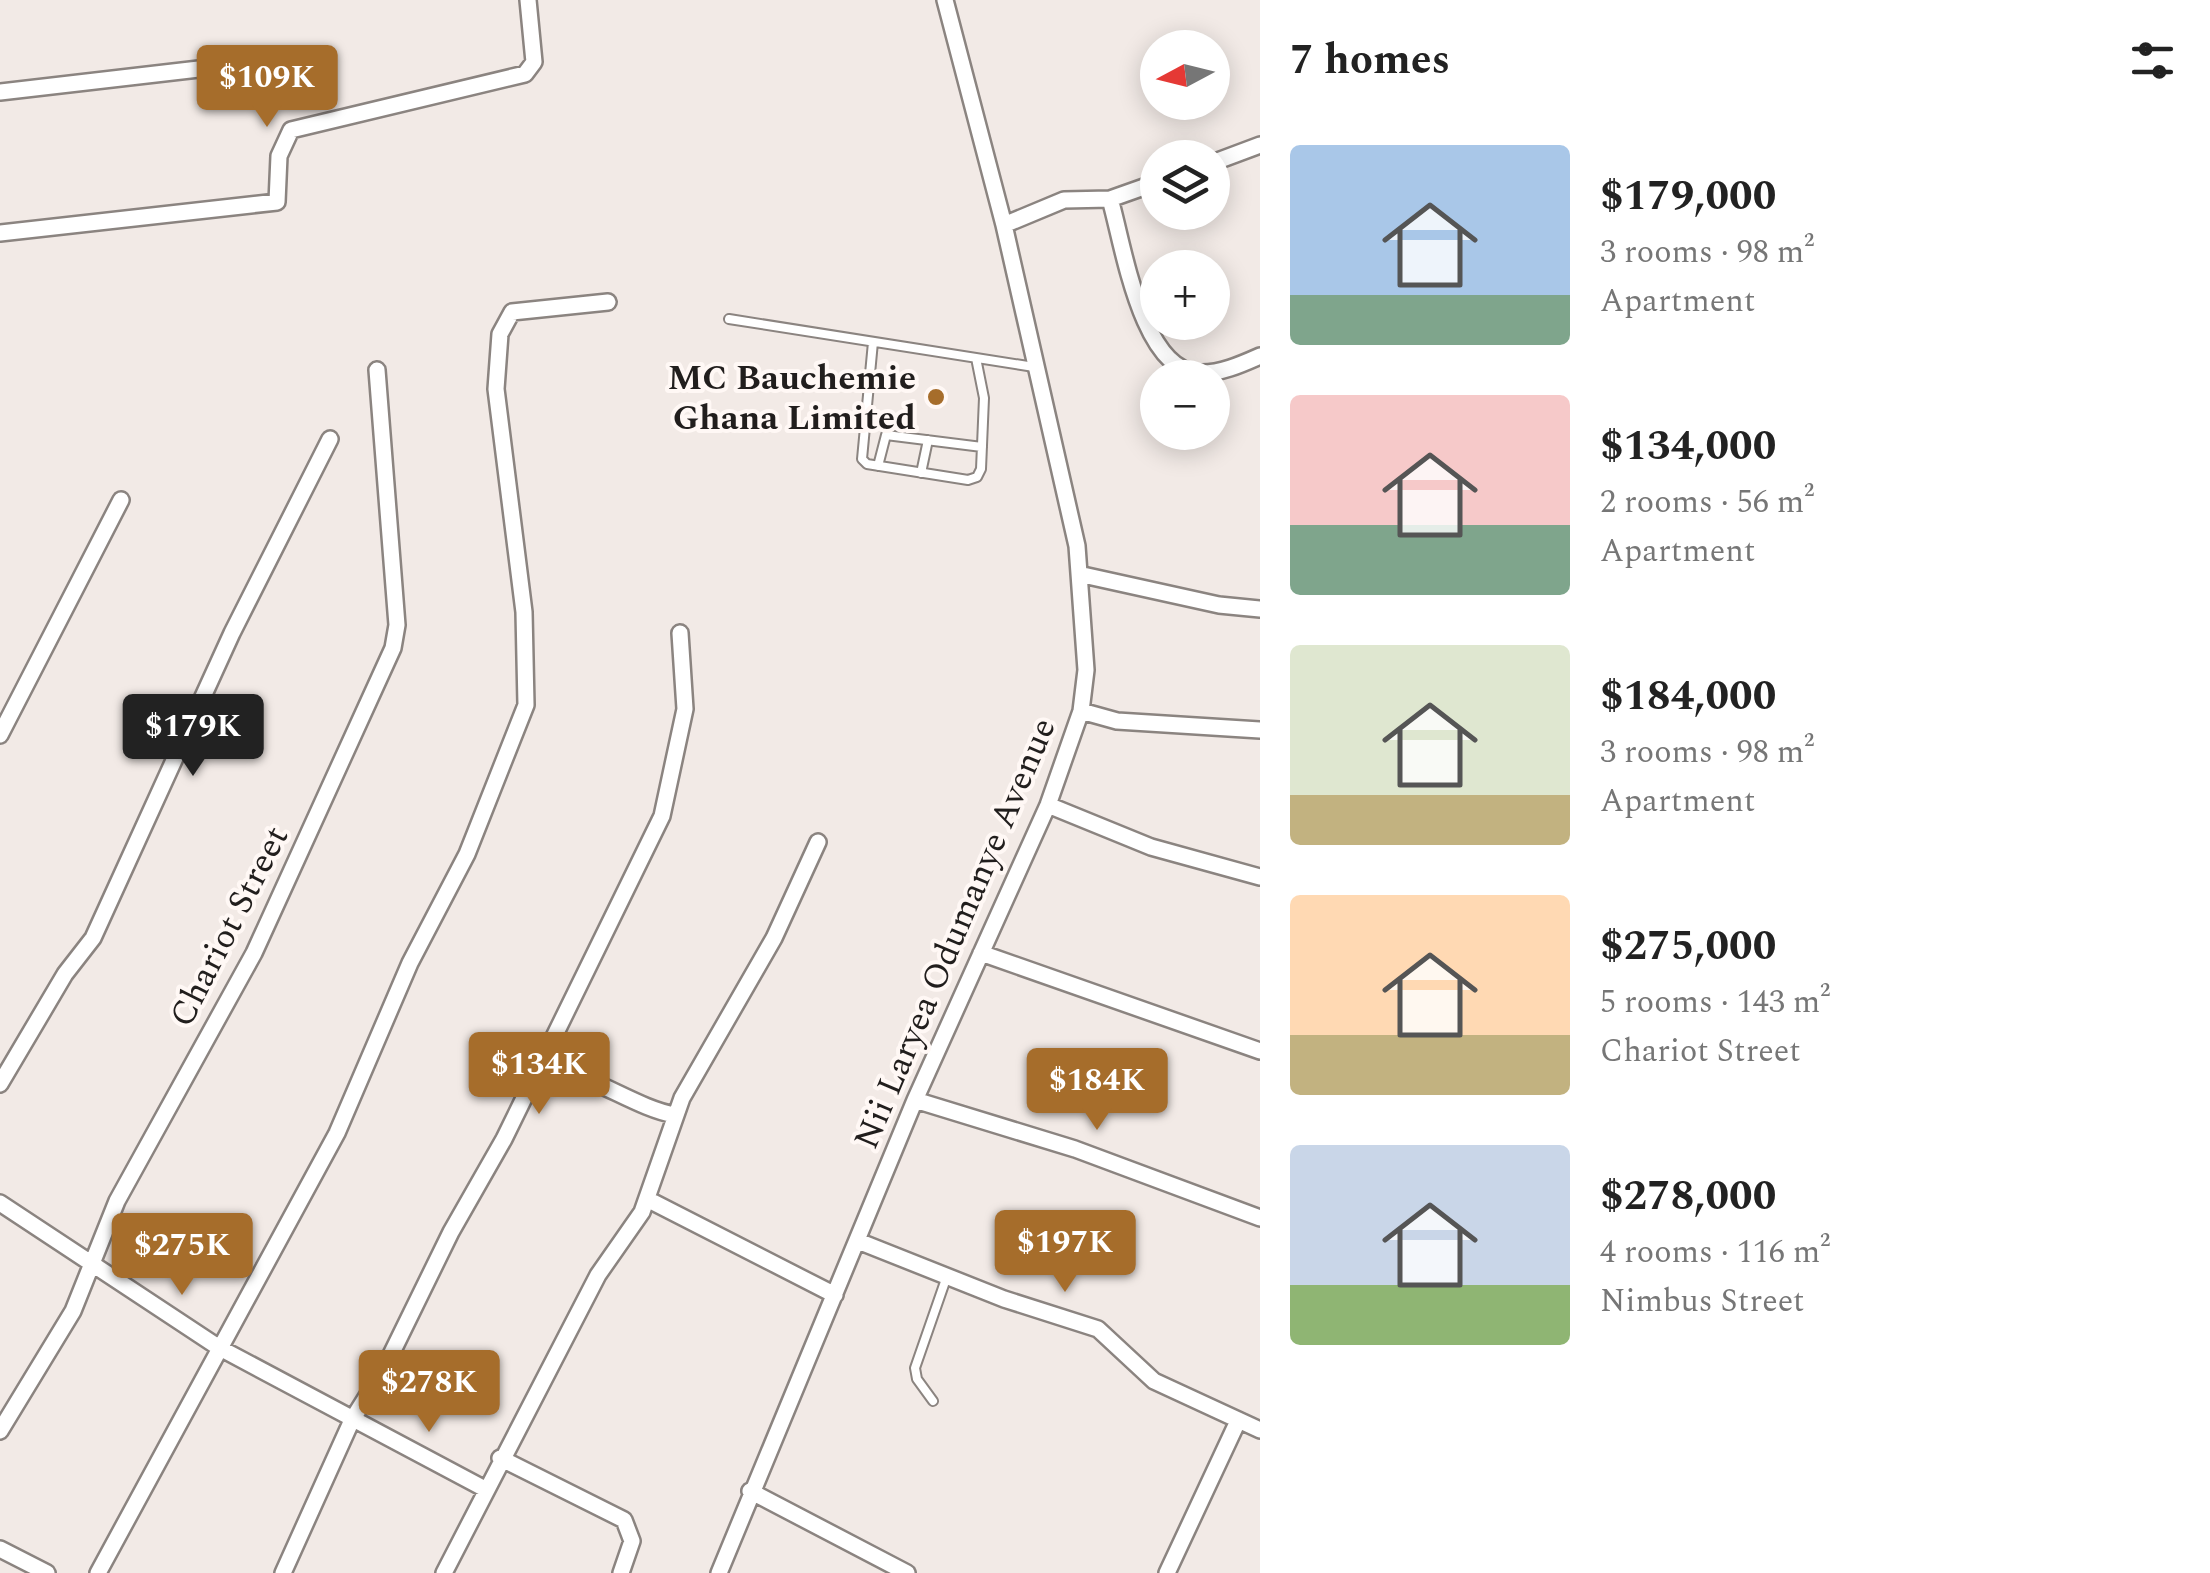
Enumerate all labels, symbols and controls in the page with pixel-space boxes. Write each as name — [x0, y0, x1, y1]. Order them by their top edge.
text: 7 homes — [1290, 29, 1450, 92]
north arrow — [1140, 30, 1230, 120]
map controls — [1140, 30, 1230, 450]
icon: filters — [2125, 33, 2180, 88]
pin: $109K — [197, 45, 337, 130]
text: $109K — [219, 53, 315, 102]
button: layers — [1140, 140, 1230, 230]
text: $179,000 — [1600, 165, 1776, 228]
icon: home — [1370, 185, 1490, 305]
text: 3 rooms · 98 m² — [1600, 228, 1814, 277]
button: + — [1140, 250, 1230, 340]
text: Apartment — [1600, 277, 1755, 326]
place label: MC Bauchemie Ghana Limited — [668, 352, 916, 445]
button: − — [1140, 360, 1230, 450]
marker: MC Bauchemie Ghana Limited — [925, 386, 947, 408]
text: $134,000 — [1600, 415, 1776, 478]
icon: home — [1370, 435, 1490, 555]
text: 2 rooms · 56 m² — [1600, 478, 1814, 527]
text: Apartment — [1600, 527, 1755, 576]
text: $184,000 — [1600, 665, 1776, 728]
icon: home — [1370, 685, 1490, 805]
pin: $179K — [123, 694, 263, 779]
text: $179K — [145, 702, 241, 751]
street label: Nii Laryea Odumanye Avenue — [840, 710, 1070, 1158]
text: 3 rooms · 98 m² — [1600, 728, 1814, 777]
text: Apartment — [1600, 777, 1755, 826]
street label: Chariot Street — [156, 817, 303, 1036]
text: $275,000 — [1600, 915, 1776, 978]
icon: home — [1370, 935, 1490, 1055]
text: 5 rooms · 143 m² — [1600, 978, 1830, 1027]
text: Chariot Street — [1600, 1027, 1801, 1076]
pin: $134K — [469, 1032, 609, 1117]
text: $134K — [491, 1040, 587, 1089]
pin: $184K — [1027, 1048, 1167, 1133]
text: $184K — [1049, 1056, 1145, 1105]
text: $278,000 — [1600, 1165, 1776, 1228]
icon: home — [1370, 1185, 1490, 1305]
pin: $197K — [995, 1210, 1135, 1295]
pin: $275K — [112, 1213, 252, 1298]
text: $197K — [1017, 1218, 1113, 1267]
text: $275K — [134, 1221, 230, 1270]
text: 4 rooms · 116 m² — [1600, 1228, 1830, 1277]
text: Nimbus Street — [1600, 1277, 1804, 1326]
pin: $278K — [359, 1350, 499, 1435]
text: $278K — [381, 1358, 477, 1407]

